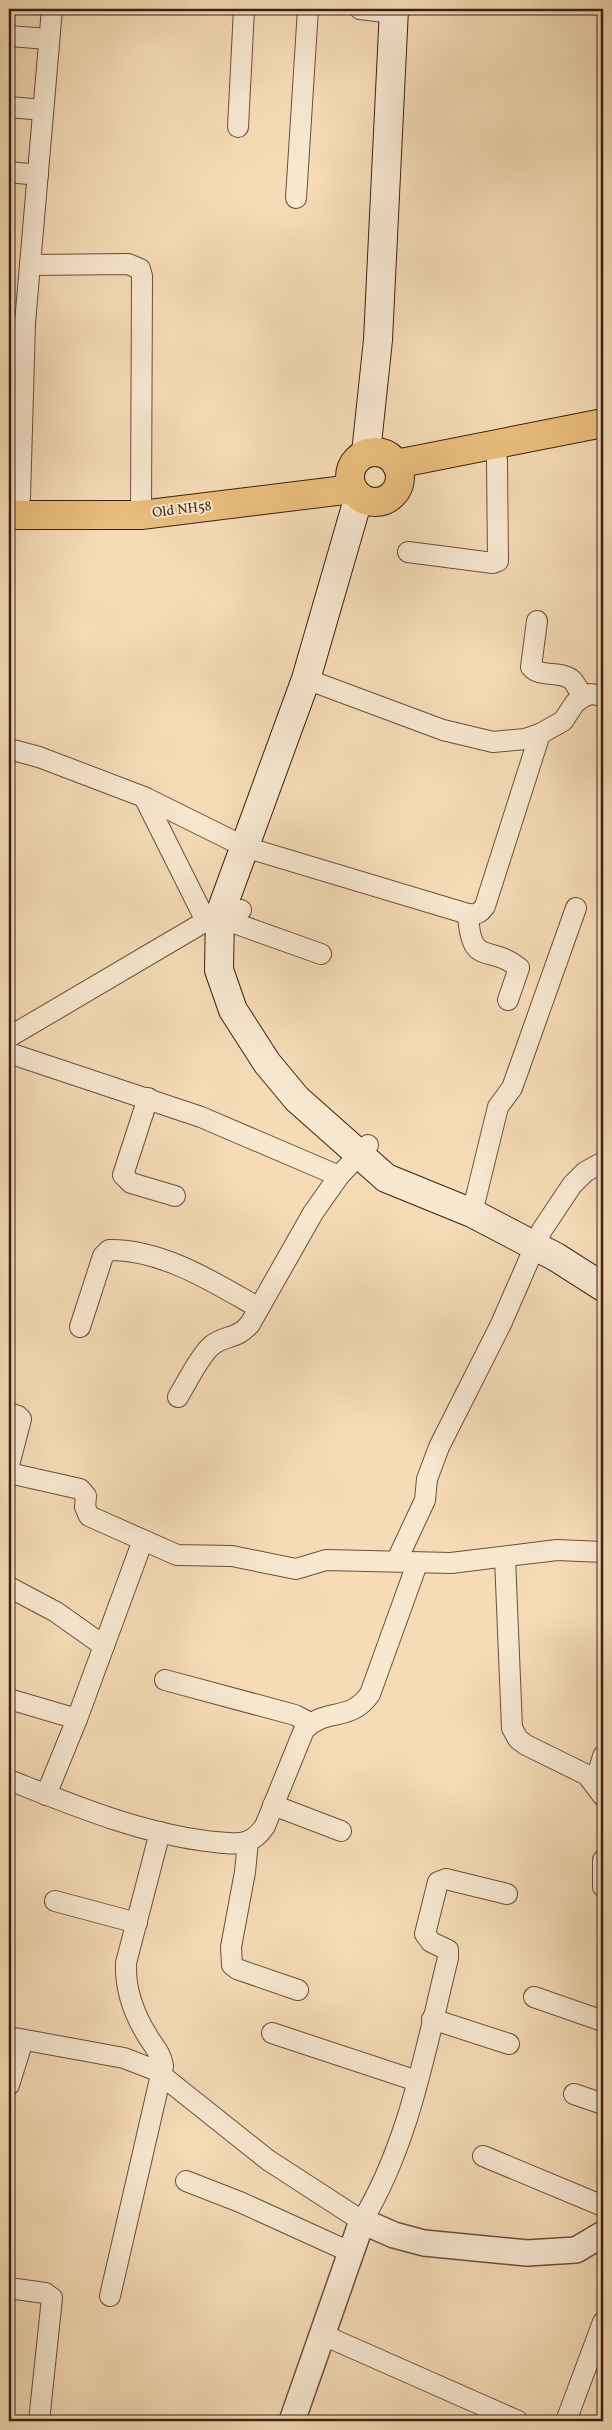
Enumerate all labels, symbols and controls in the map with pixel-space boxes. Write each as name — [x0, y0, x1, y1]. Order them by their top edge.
street label: Old NH58 — [151, 497, 213, 523]

